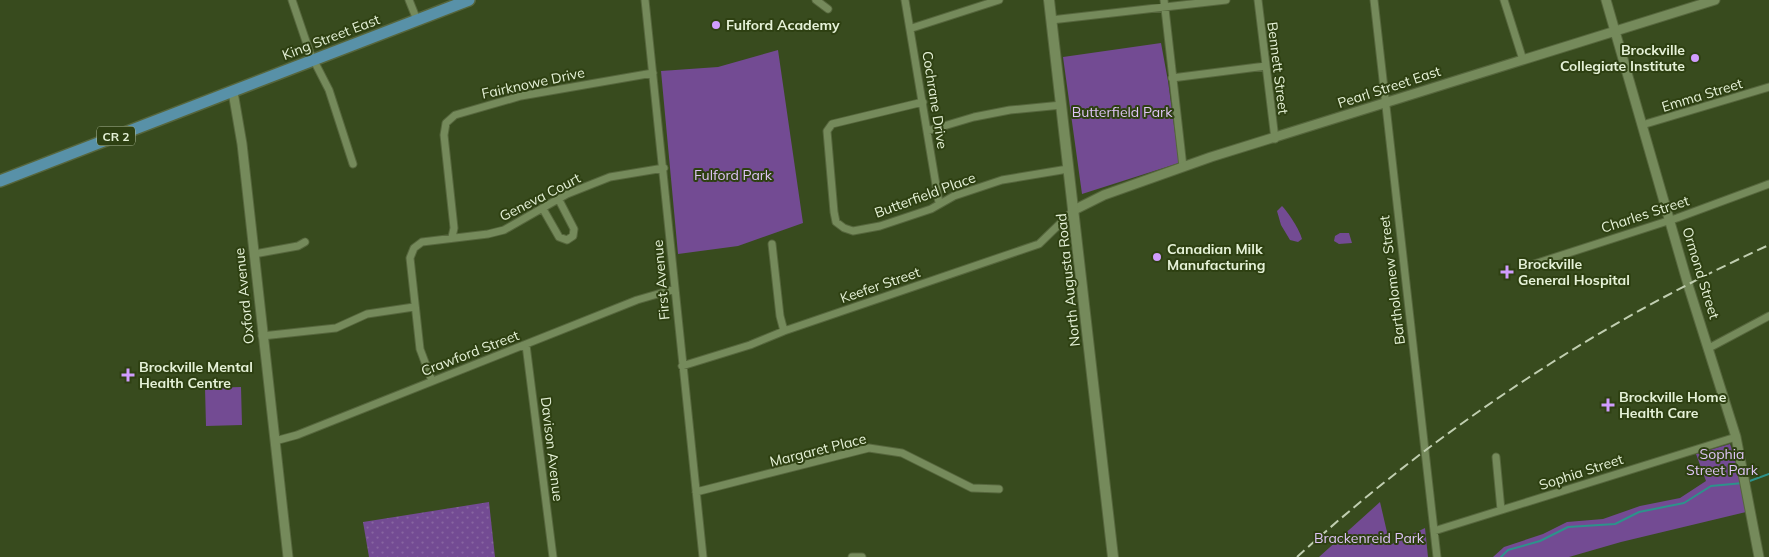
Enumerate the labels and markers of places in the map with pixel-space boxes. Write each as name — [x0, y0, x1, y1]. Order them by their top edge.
place label: Fulford Academy — [726, 16, 840, 34]
marker: Fulford Academy — [710, 19, 722, 31]
place label: Brockville Collegiate Institute — [1560, 41, 1685, 75]
marker: Brockville Collegiate Institute — [1689, 52, 1701, 64]
place label: Canadian Milk Manufacturing — [1167, 240, 1265, 274]
marker: Canadian Milk Manufacturing — [1151, 251, 1163, 263]
place label: Brockville General Hospital — [1518, 255, 1630, 289]
marker: Brockville General Hospital — [1500, 265, 1514, 279]
place label: Brockville Mental Health Centre — [139, 358, 253, 392]
marker: Brockville Mental Health Centre — [121, 368, 135, 382]
place label: Brockville Home Health Care — [1619, 388, 1727, 422]
marker: Brockville Home Health Care — [1601, 398, 1615, 412]

